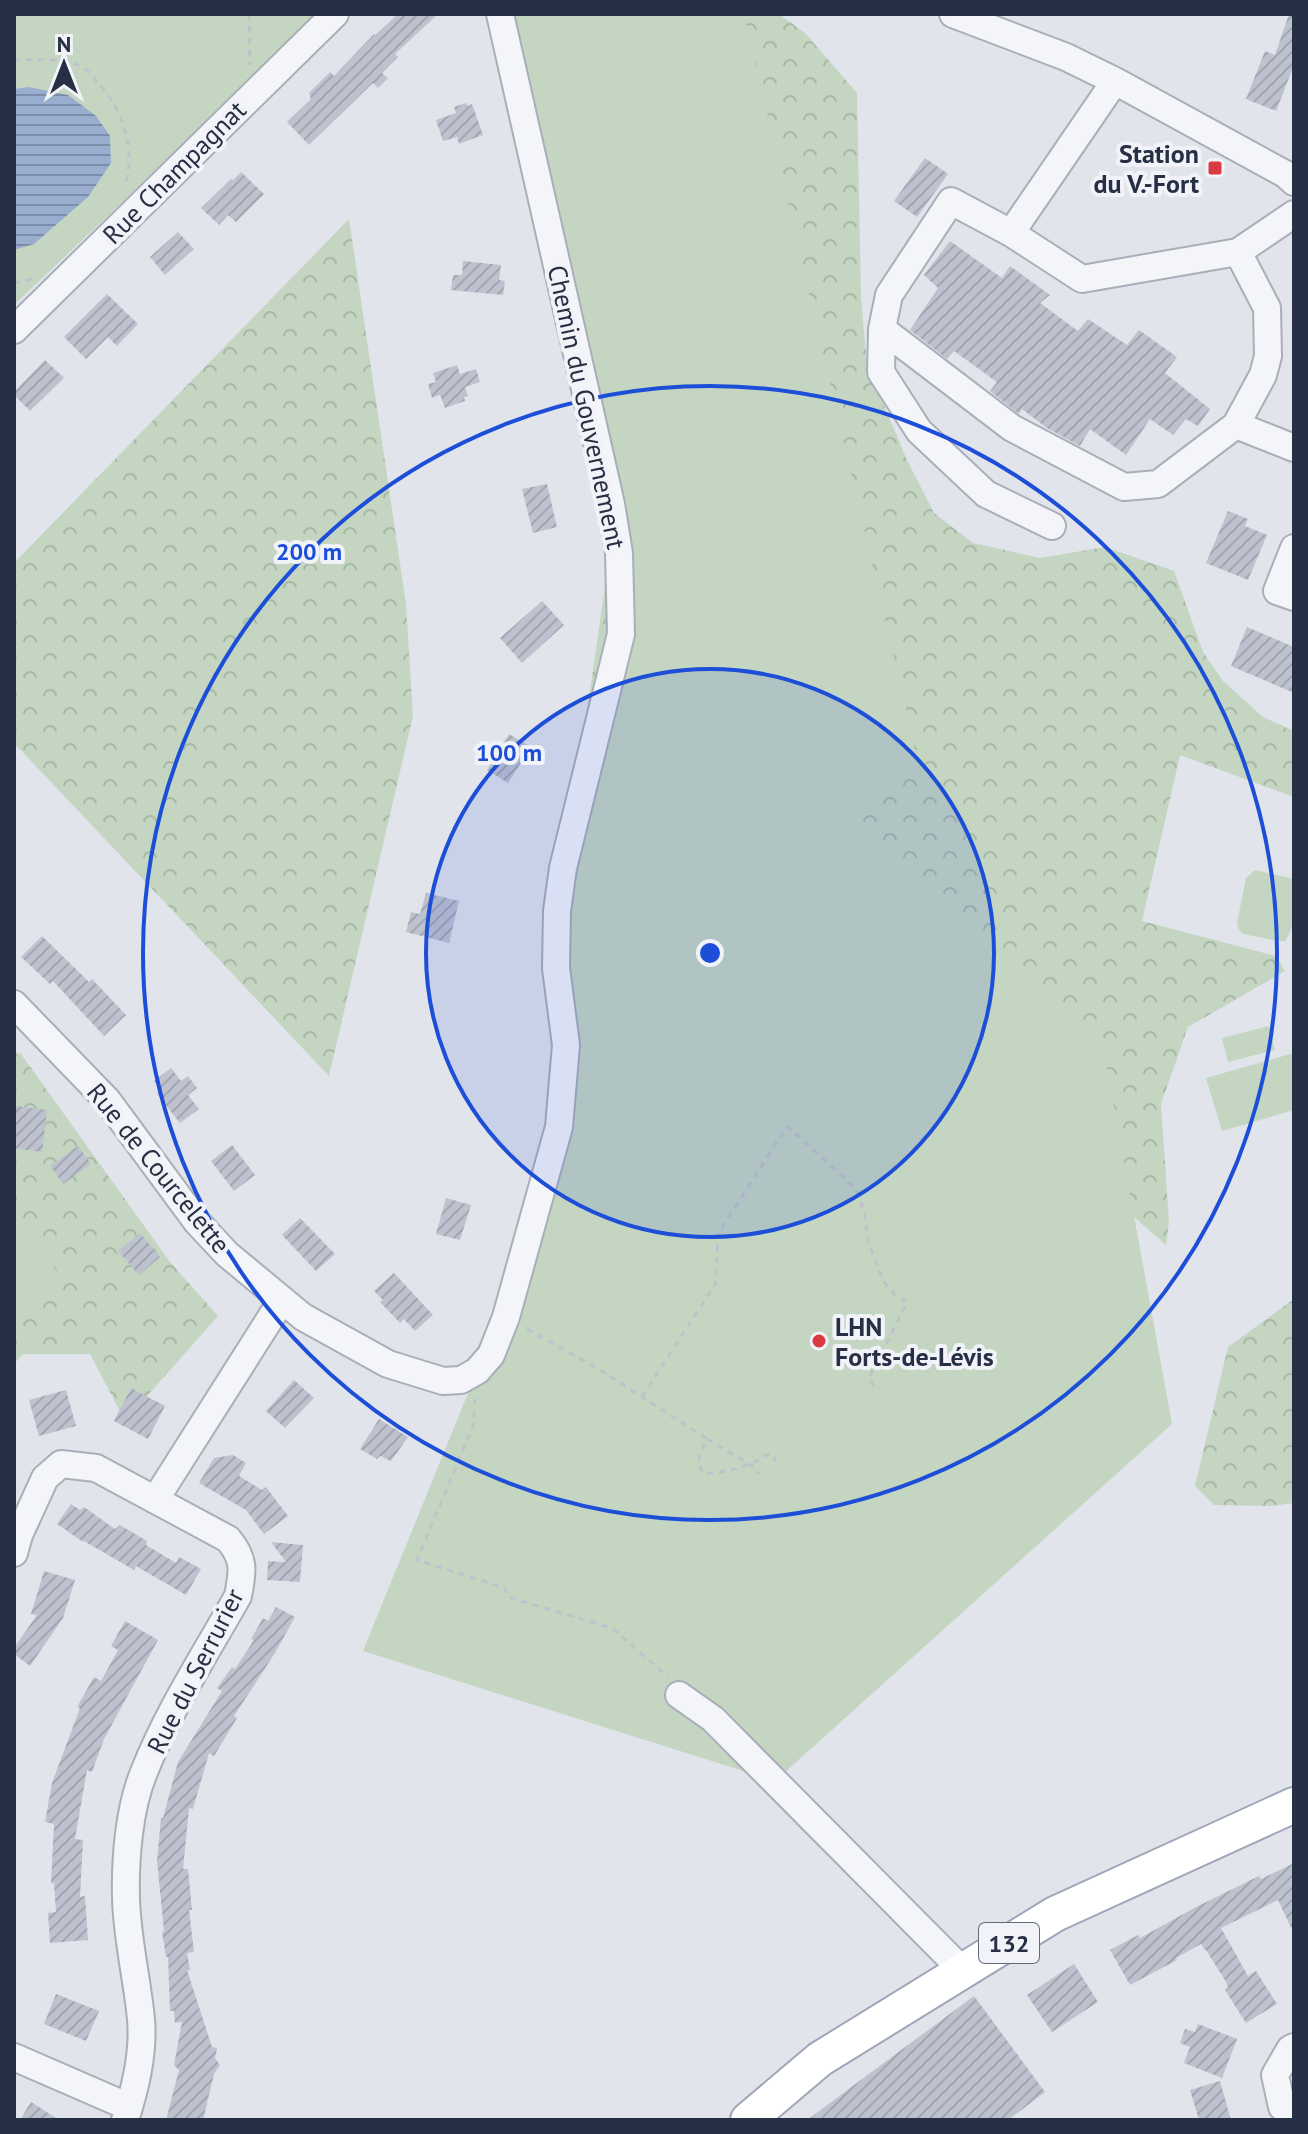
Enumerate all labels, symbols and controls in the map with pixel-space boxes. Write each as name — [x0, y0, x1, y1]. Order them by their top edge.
north arrow — [24, 24, 104, 104]
text: N — [57, 30, 71, 58]
street label: Rue Champagnat — [95, 93, 253, 251]
place label: Station du V.-Fort — [1094, 137, 1199, 200]
marker: Station du V.-Fort — [1206, 159, 1224, 177]
street label: Chemin du Gouvernement — [541, 262, 633, 552]
text: 200 m — [276, 536, 342, 567]
text: 100 m — [476, 737, 542, 768]
centre of rings — [696, 939, 724, 967]
street label: Rue de Courcelette — [80, 1076, 238, 1260]
place label: LHN Forts-de-Lévis — [835, 1310, 994, 1373]
marker: LHN Forts-de-Lévis — [810, 1332, 828, 1350]
street label: Rue du Serrurier — [139, 1583, 251, 1759]
road number: 132 — [979, 1923, 1039, 1963]

